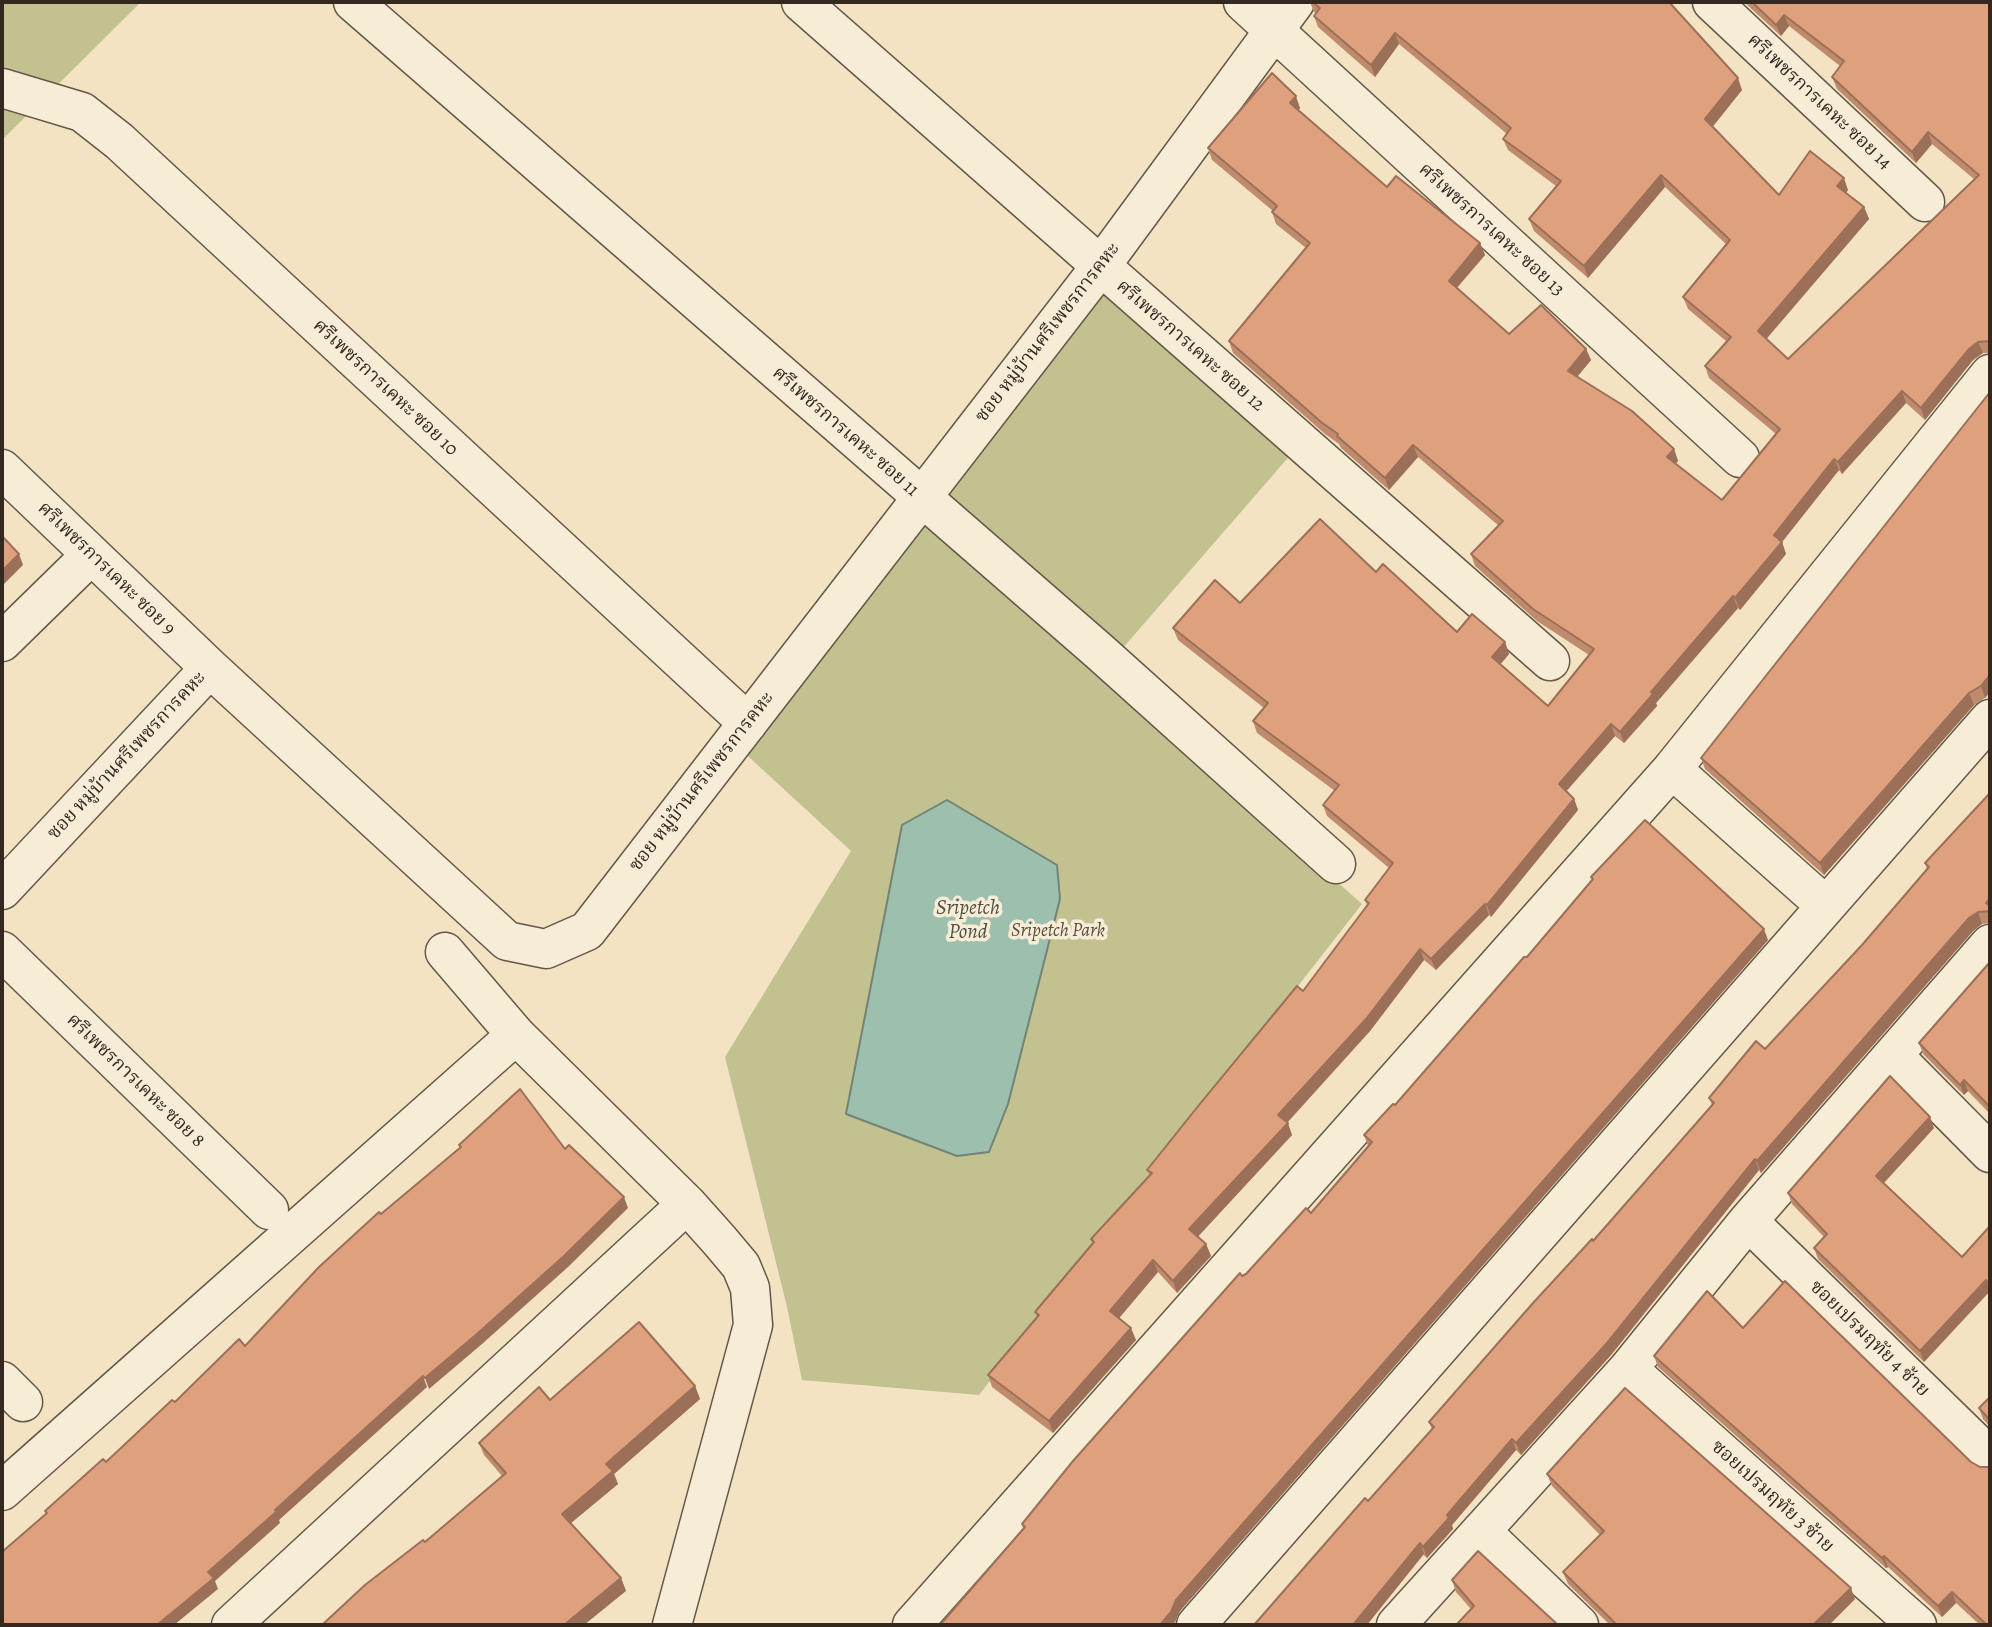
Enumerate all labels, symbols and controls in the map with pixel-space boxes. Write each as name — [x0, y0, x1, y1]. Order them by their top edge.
street label: ศรีเพชรการเคหะ ซอย 14 — [1742, 29, 1896, 175]
street label: ศรีเพชรการเคหะ ซอย 13 — [1413, 159, 1569, 301]
street label: ซอย หมู่บ้านศรีเพชรการคหะ — [971, 239, 1125, 427]
street label: ศรีเพชรการเคหะ ซอย 12 — [1111, 275, 1269, 417]
street label: ศรีเพชรการเคหะ ซอย 10 — [308, 315, 462, 461]
street label: ศรีเพชรการเคหะ ซอย 11 — [767, 362, 923, 502]
street label: ศรีเพชรการเคหะ ซอย 9 — [32, 497, 180, 641]
street label: ซอย หมู่บ้านศรีเพชรการคหะ — [43, 667, 211, 845]
street label: ซอย หมู่บ้านศรีเพชรการคหะ — [625, 688, 779, 876]
water label: Sripetch Pond — [936, 896, 1000, 946]
park label: Sripetch Park — [1011, 920, 1105, 942]
street label: ศรีเพชรการเคหะ ซอย 8 — [61, 1009, 209, 1153]
street label: ซอยเปรมฤทัย 4 ซ้าย — [1804, 1276, 1934, 1402]
street label: ซอยเปรมฤทัย 3 ซ้าย — [1706, 1436, 1838, 1558]

